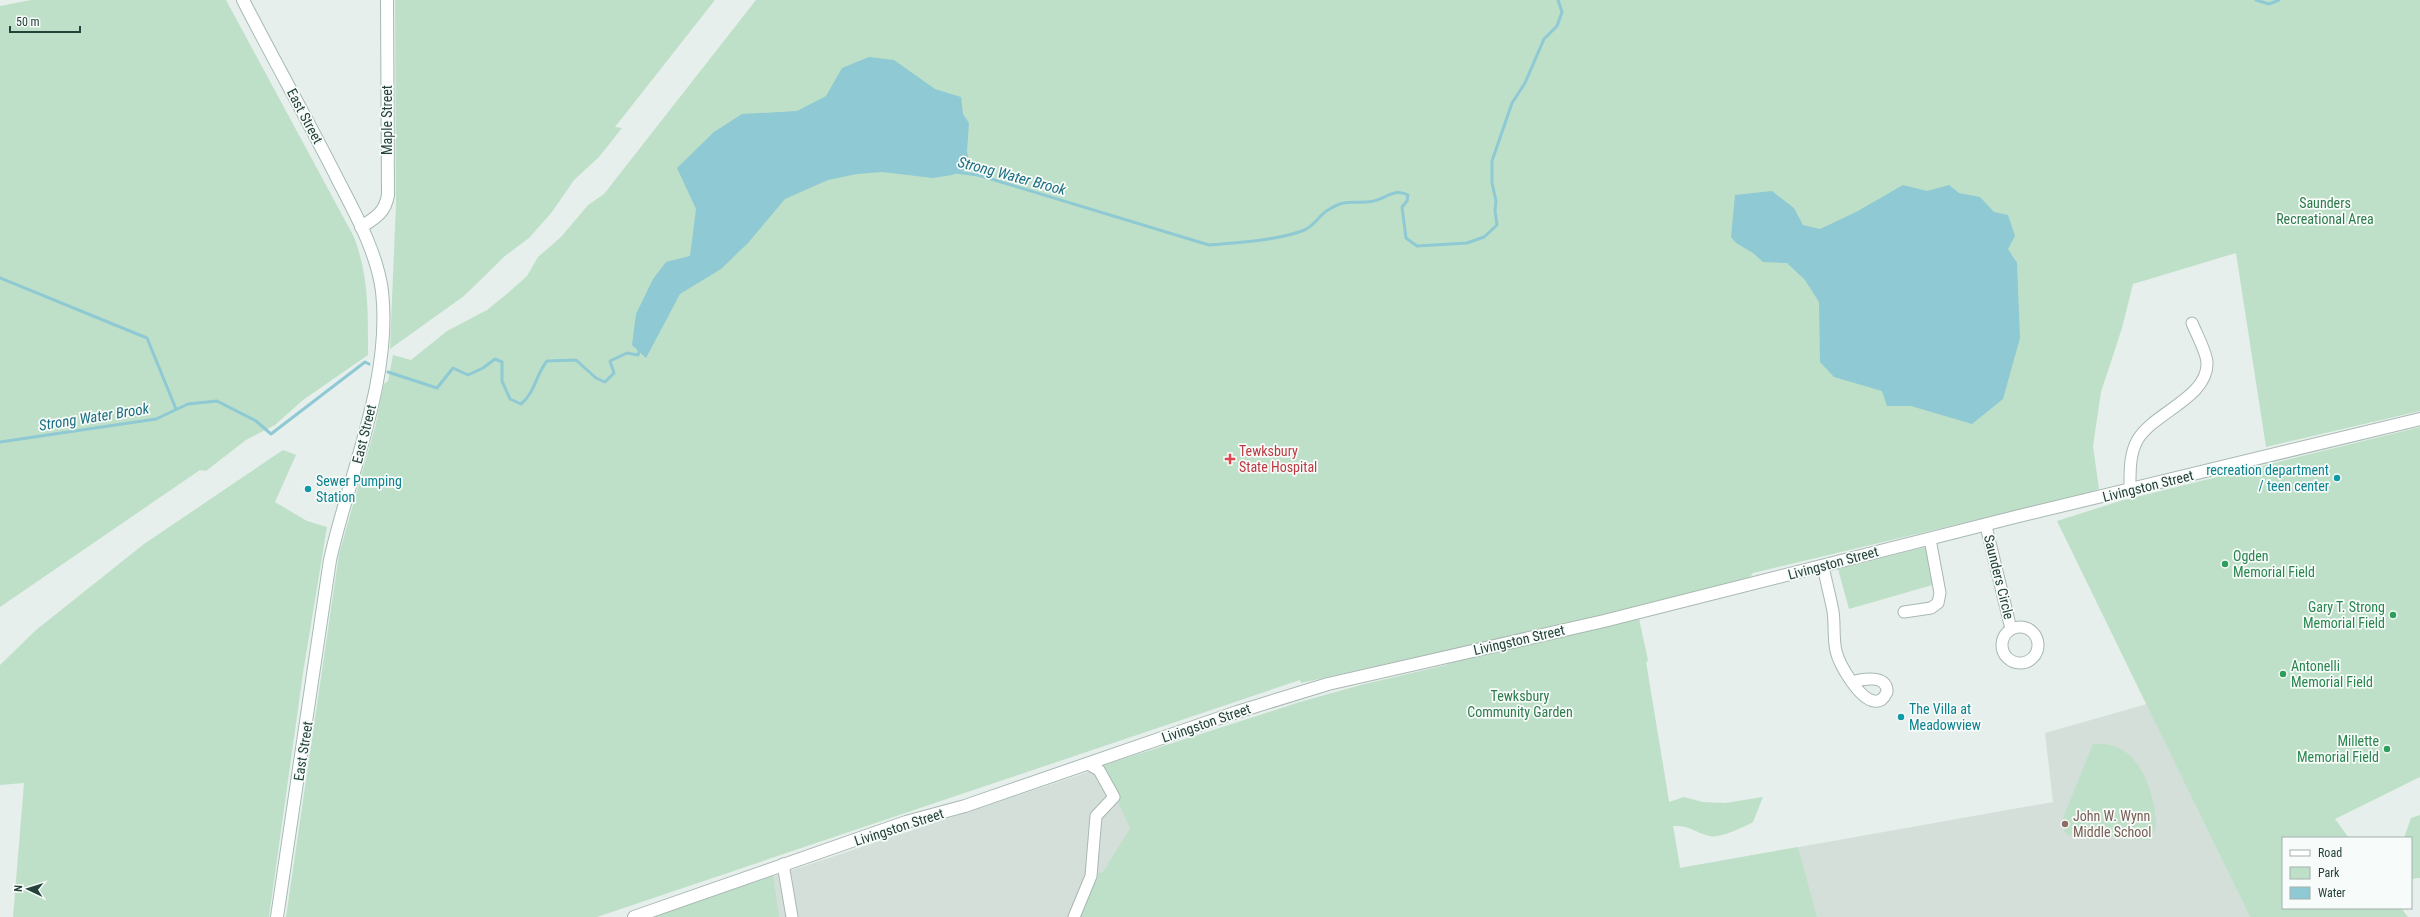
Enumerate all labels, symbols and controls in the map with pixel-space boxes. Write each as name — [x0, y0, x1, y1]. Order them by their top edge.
scale bar — [10, 8, 80, 34]
text: 50 m — [16, 15, 40, 29]
street label: Maple Street — [379, 85, 395, 155]
street label: East Street — [284, 86, 326, 146]
water label: Strong Water Brook — [956, 153, 1068, 199]
park label: Saunders Recreational Area — [2276, 195, 2374, 227]
water label: Strong Water Brook — [38, 399, 151, 435]
street label: East Street — [349, 403, 379, 465]
place label: Tewksbury State Hospital — [1239, 443, 1317, 475]
marker: Tewksbury State Hospital — [1224, 453, 1236, 465]
place label: recreation department / teen center — [2206, 462, 2329, 494]
street label: Livingston Street — [2101, 467, 2195, 505]
place label: Sewer Pumping Station — [316, 473, 402, 505]
marker: recreation department / teen center — [2332, 473, 2342, 483]
marker: Sewer Pumping Station — [303, 484, 313, 494]
street label: Saunders Circle — [1981, 533, 2017, 621]
street label: Livingston Street — [1786, 543, 1880, 583]
place label: Ogden Memorial Field — [2233, 548, 2315, 580]
marker: Ogden Memorial Field — [2220, 559, 2230, 569]
place label: Gary T. Strong Memorial Field — [2303, 599, 2385, 631]
marker: Gary T. Strong Memorial Field — [2388, 610, 2398, 620]
street label: Livingston Street — [1472, 622, 1566, 658]
place label: Antonelli Memorial Field — [2291, 658, 2373, 690]
marker: Antonelli Memorial Field — [2278, 669, 2288, 679]
park label: Tewksbury Community Garden — [1467, 688, 1573, 720]
street label: Livingston Street — [1159, 700, 1253, 746]
place label: The Villa at Meadowview — [1909, 701, 1981, 733]
marker: The Villa at Meadowview — [1896, 712, 1906, 722]
street label: East Street — [290, 720, 316, 782]
place label: Millette Memorial Field — [2297, 733, 2379, 765]
marker: Millette Memorial Field — [2382, 744, 2392, 754]
street label: Livingston Street — [852, 805, 946, 849]
place label: John W. Wynn Middle School — [2073, 808, 2151, 840]
marker: John W. Wynn Middle School — [2060, 819, 2070, 829]
legend — [2282, 837, 2412, 909]
text: Road — [2318, 846, 2342, 860]
text: Park — [2318, 866, 2340, 880]
north arrow — [8, 869, 48, 909]
text: N — [12, 884, 25, 892]
text: Water — [2318, 886, 2346, 900]

